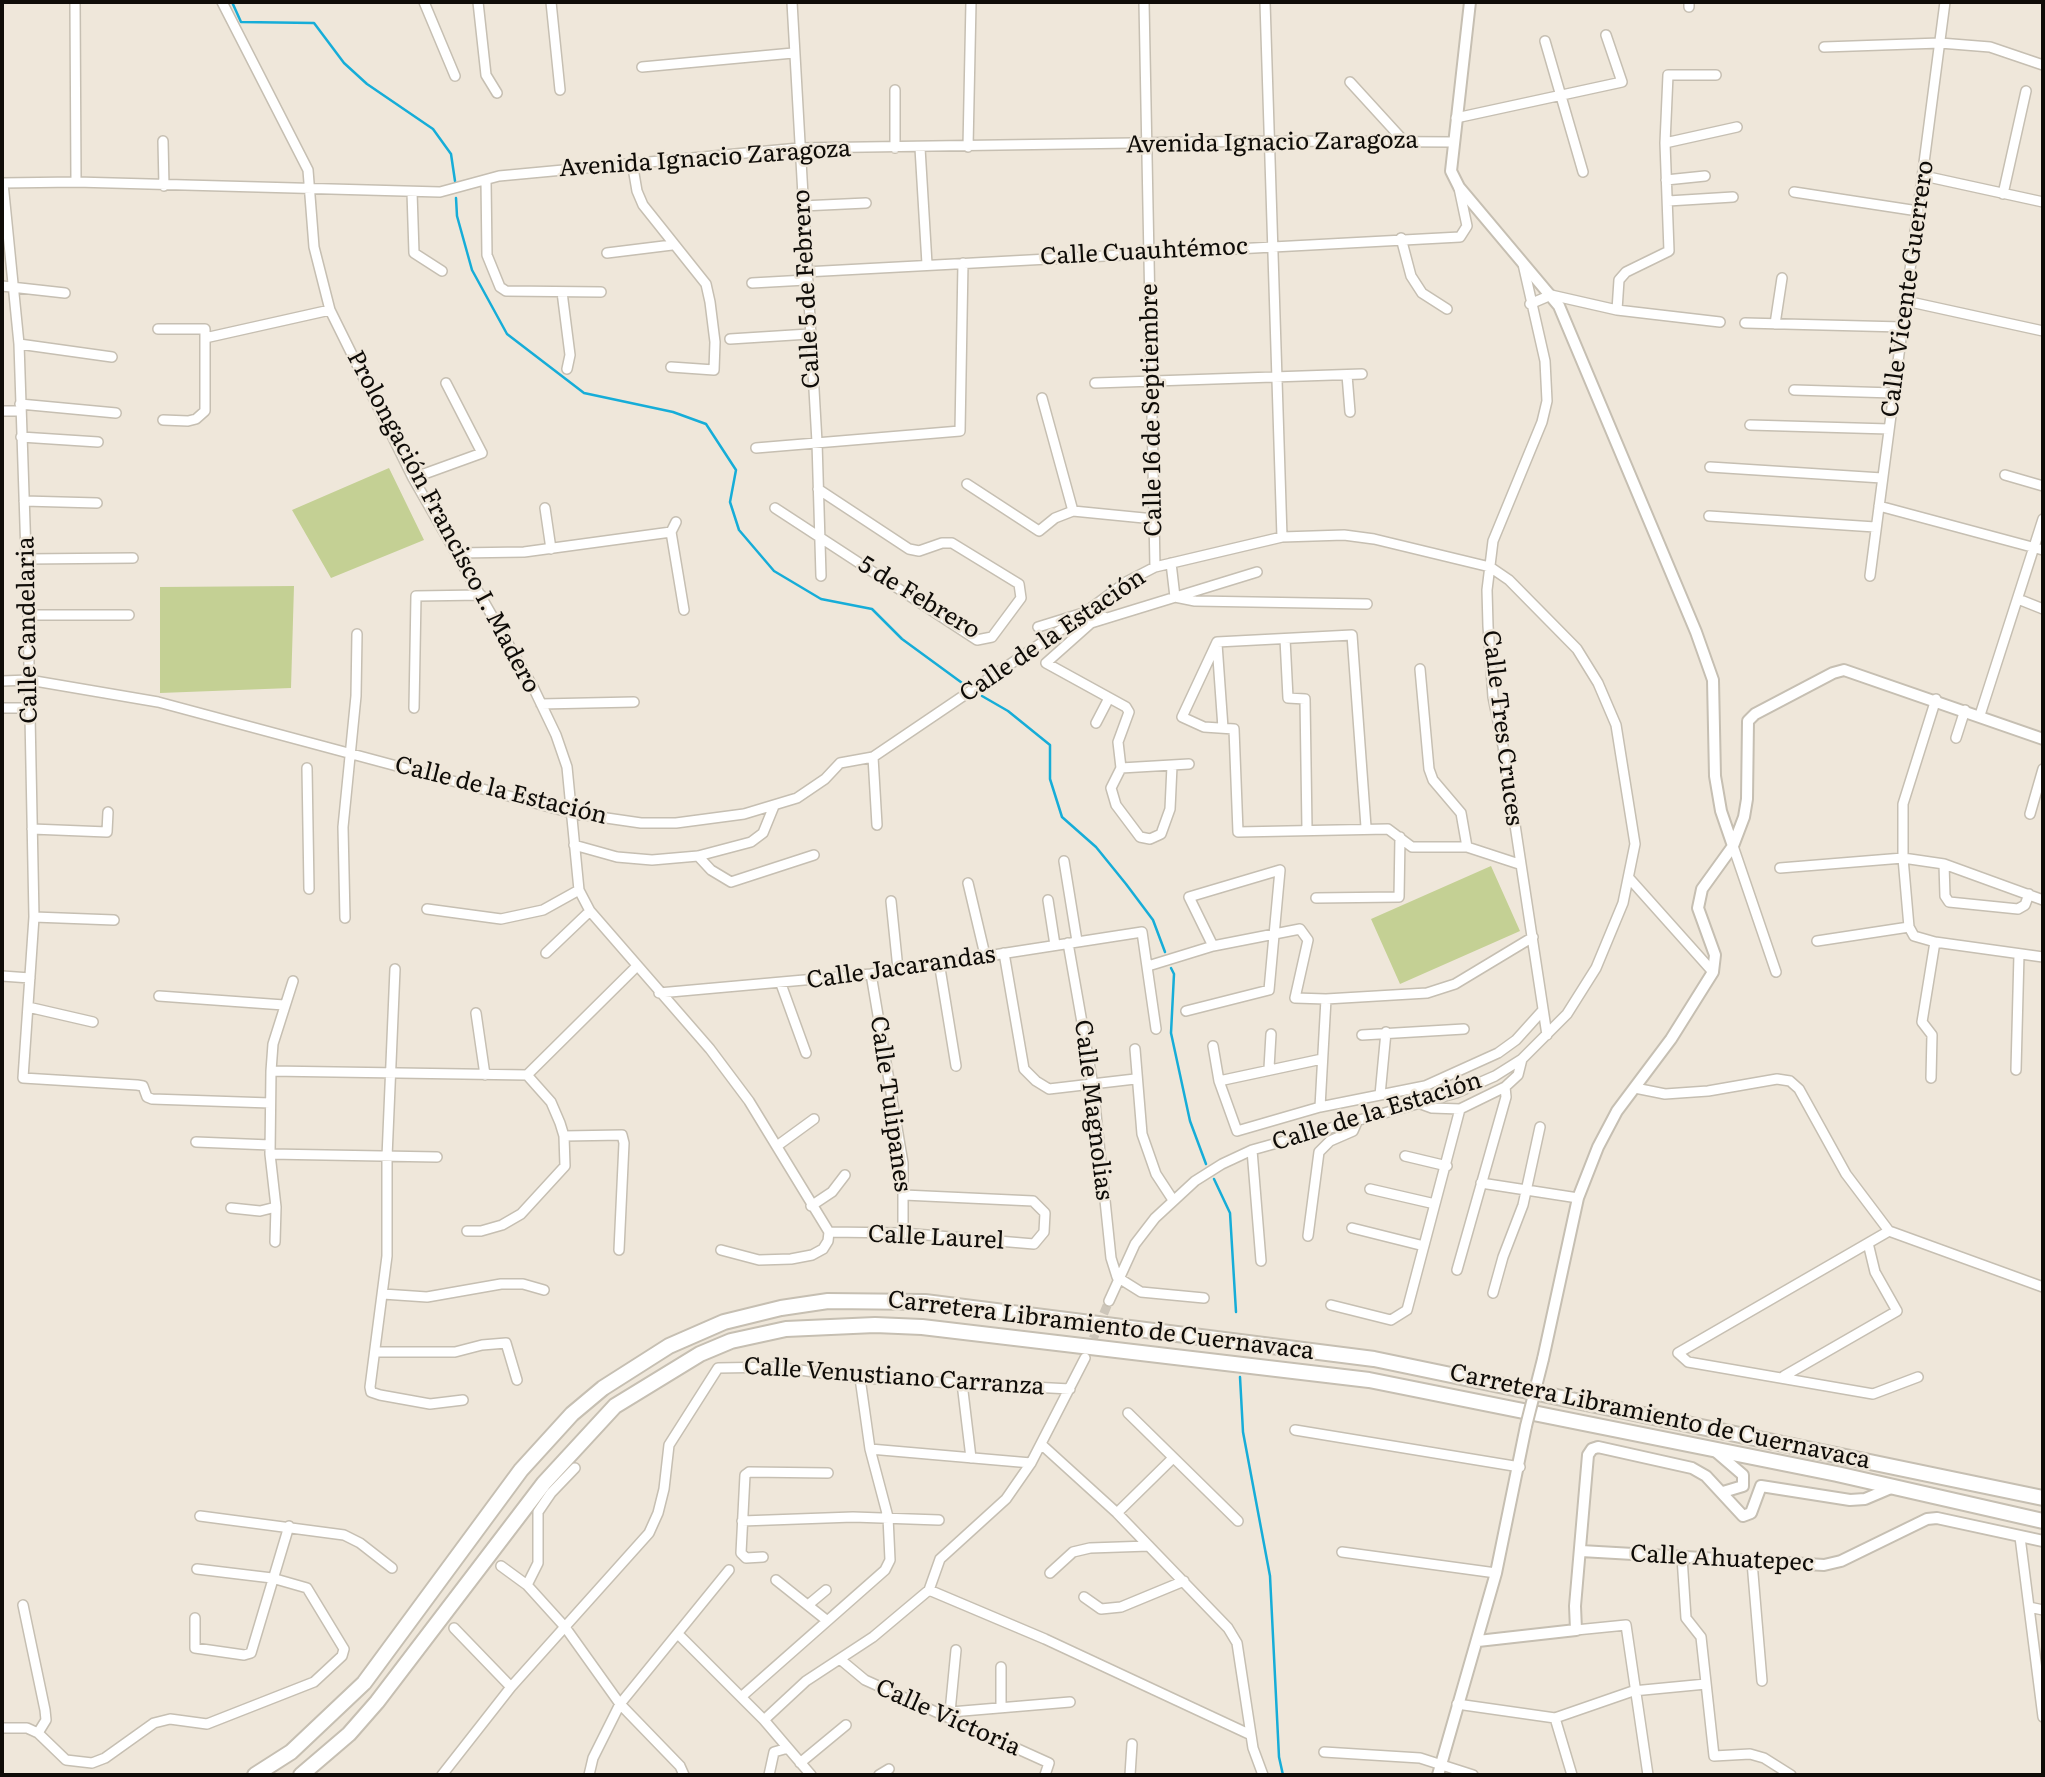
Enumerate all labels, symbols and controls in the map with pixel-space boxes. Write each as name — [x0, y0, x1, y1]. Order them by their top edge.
street label: Avenida Ignacio Zaragoza — [1126, 126, 1418, 160]
street label: Avenida Ignacio Zaragoza — [558, 134, 852, 184]
street label: Calle Vicente Guerrero — [1876, 159, 1940, 419]
street label: Calle 5 de Febrero — [787, 189, 827, 389]
street label: Calle Cuauhtémoc — [1039, 232, 1249, 272]
street label: Calle 16 de Septiembre — [1135, 283, 1169, 537]
street label: Prolongación Francisco I. Madero — [340, 346, 546, 698]
street label: Calle Candelaria — [12, 536, 44, 724]
street label: 5 de Febrero — [853, 550, 985, 646]
street label: Calle de la Estación — [955, 563, 1151, 709]
street label: Calle Tres Cruces — [1476, 629, 1528, 827]
street label: Calle de la Estación — [392, 751, 610, 831]
street label: Calle Jacarandas — [805, 940, 997, 996]
street label: Calle Tulipanes — [863, 1014, 917, 1194]
street label: Calle Magnolias — [1068, 1018, 1118, 1202]
street label: Calle de la Estación — [1269, 1066, 1485, 1158]
street label: Calle Laurel — [867, 1220, 1005, 1256]
street label: Carretera Libramiento de Cuernavaca — [886, 1286, 1316, 1366]
street label: Calle Venustiano Carranza — [743, 1352, 1045, 1402]
street label: Carretera Libramiento de Cuernavaca — [1447, 1358, 1873, 1476]
street label: Calle Ahuatepec — [1629, 1540, 1815, 1578]
street label: Calle Victoria — [871, 1673, 1025, 1763]

